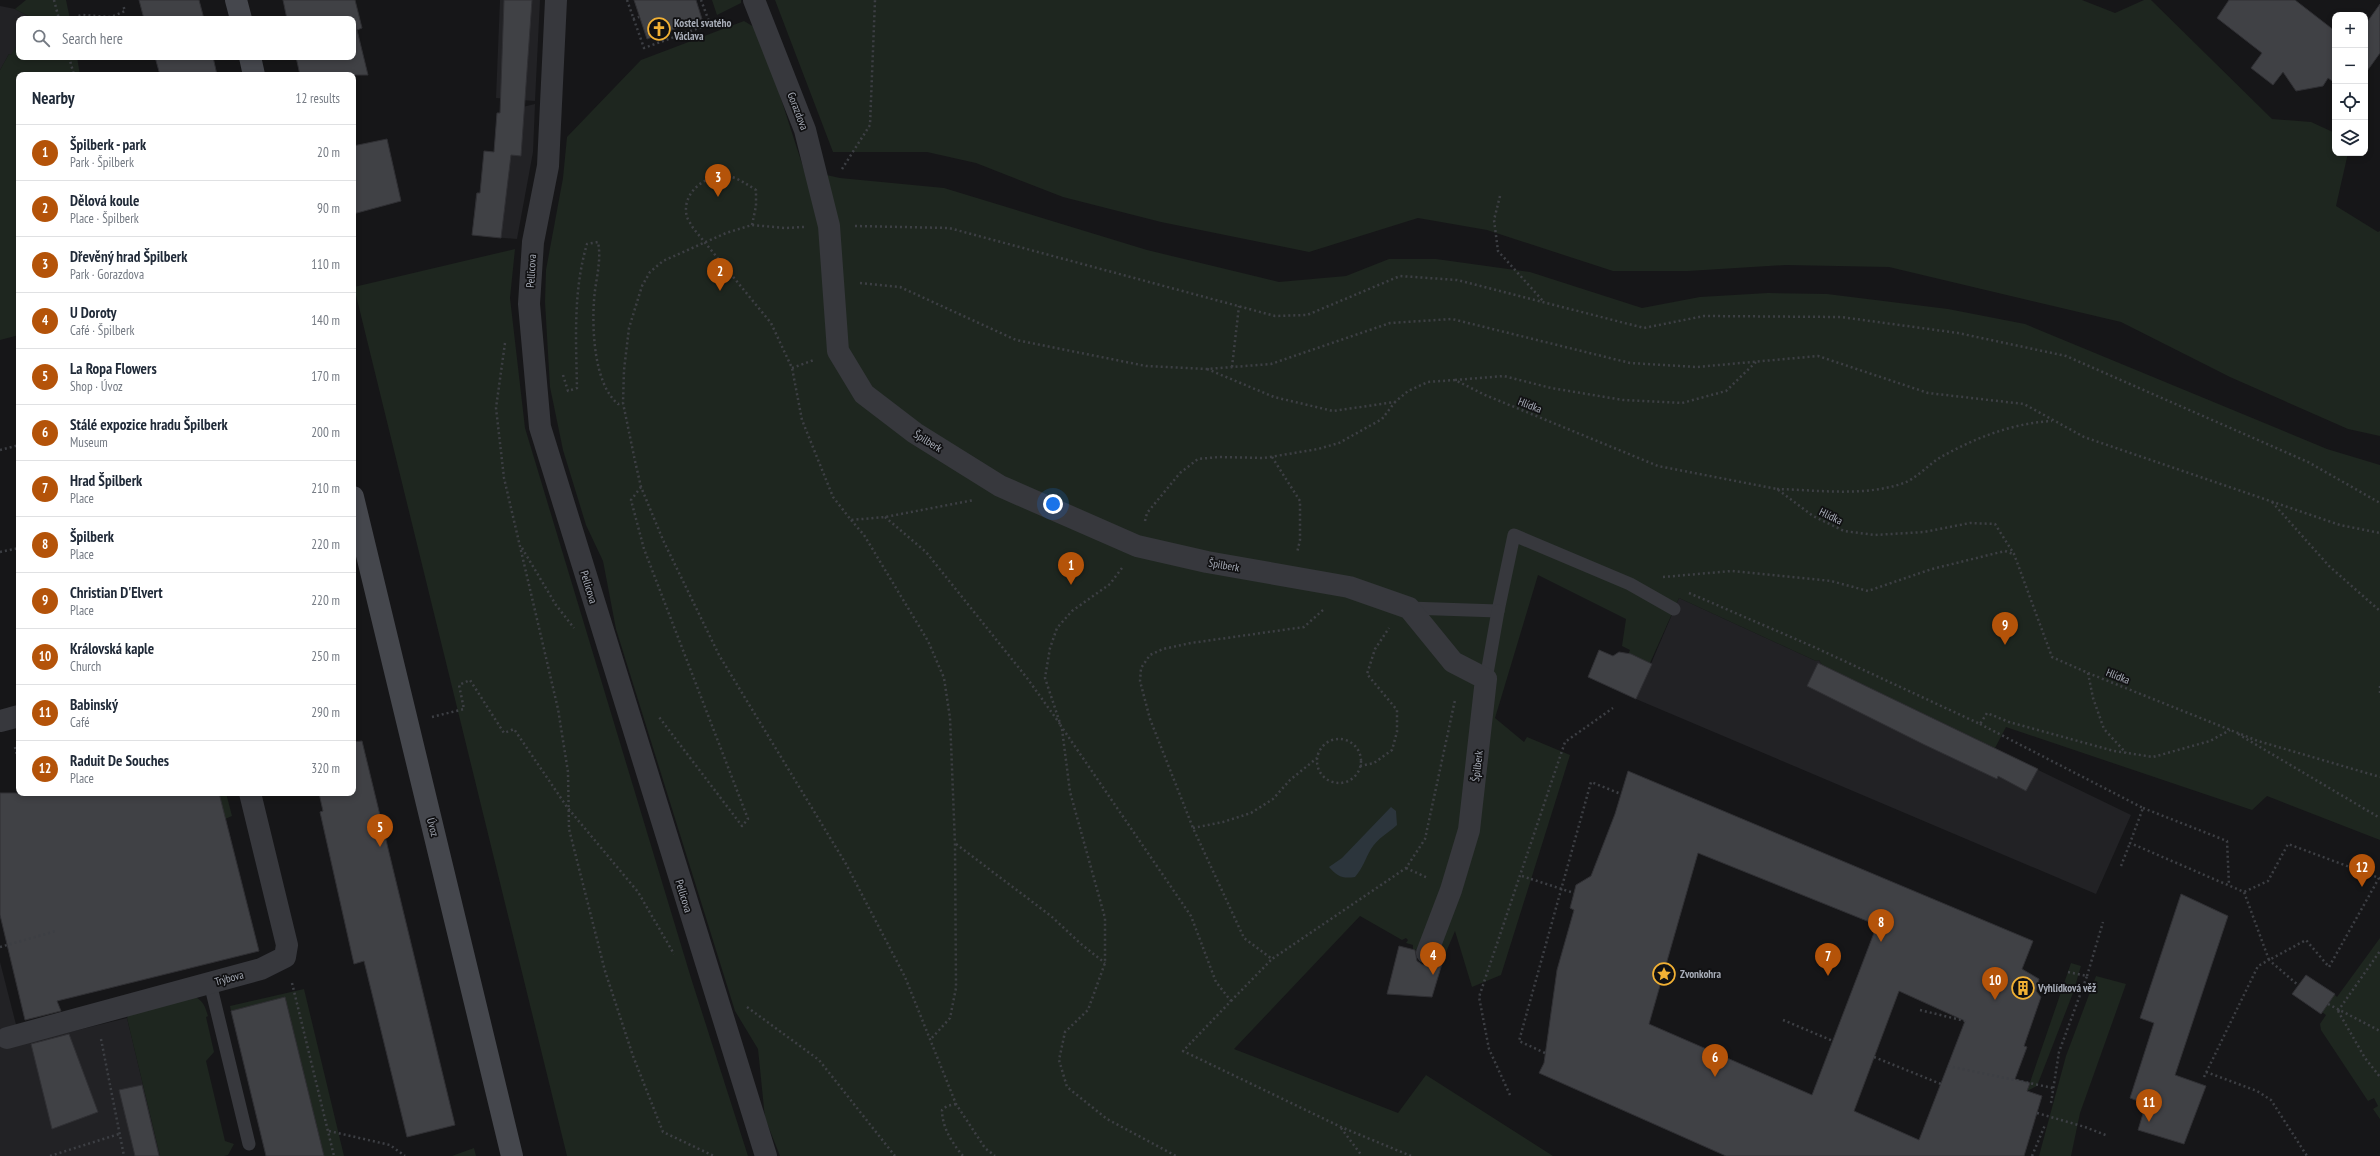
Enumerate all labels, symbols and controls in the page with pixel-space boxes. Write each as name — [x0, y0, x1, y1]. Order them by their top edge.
map controls — [2332, 12, 2368, 156]
button: + — [2332, 12, 2368, 48]
search box — [16, 16, 356, 60]
church icon: Kostel svatého Václava — [646, 16, 672, 42]
place label: Kostel svatého Václava — [673, 16, 731, 43]
icon: search — [30, 27, 52, 49]
text: Search here — [62, 29, 123, 48]
button: − — [2332, 48, 2368, 84]
button: locate — [2332, 84, 2368, 120]
text: Nearby — [32, 87, 75, 109]
text: 12 results — [296, 90, 340, 107]
street label: Gorazdova — [784, 90, 812, 132]
button: layers — [2332, 120, 2368, 156]
text: Špilberk - park — [70, 135, 146, 154]
text: 1 — [42, 144, 48, 161]
text: 20 m — [317, 144, 340, 161]
text: Park · Špilberk — [70, 154, 134, 171]
pin: 3 — [705, 164, 731, 197]
text: Dělová koule — [70, 191, 139, 210]
text: 2 — [42, 200, 48, 217]
text: 90 m — [317, 200, 340, 217]
text: Place · Špilberk — [70, 210, 139, 227]
text: Dřevěný hrad Špilberk — [70, 247, 187, 266]
street label: Pellicova — [523, 254, 539, 288]
text: 3 — [42, 256, 48, 273]
text: 110 m — [311, 256, 340, 273]
pin: 2 — [707, 258, 733, 291]
text: Park · Gorazdova — [70, 266, 144, 283]
text: U Doroty — [70, 303, 117, 322]
text: 4 — [42, 312, 48, 329]
text: 140 m — [311, 312, 340, 329]
text: Café · Špilberk — [70, 322, 135, 339]
text: La Ropa Flowers — [70, 359, 157, 378]
text: 5 — [42, 368, 48, 385]
text: 170 m — [311, 368, 340, 385]
text: Shop · Úvoz — [70, 378, 123, 395]
street label: Hlídka — [1516, 394, 1544, 416]
text: Stálé expozice hradu Špilberk — [70, 415, 228, 434]
text: 6 — [42, 424, 48, 441]
text: 200 m — [311, 424, 340, 441]
street label: Špilberk — [911, 427, 945, 456]
text: Museum — [70, 434, 108, 451]
text: Hrad Špilberk — [70, 471, 142, 490]
text: 7 — [42, 480, 48, 497]
text: 210 m — [311, 480, 340, 497]
text: Place — [70, 490, 94, 507]
your location — [1043, 494, 1063, 514]
street label: Hlídka — [1817, 504, 1845, 528]
text: Špilberk — [70, 527, 114, 546]
text: 8 — [42, 536, 48, 553]
text: 220 m — [311, 536, 340, 553]
text: Place — [70, 546, 94, 563]
pin: 1 — [1058, 552, 1084, 585]
street label: Špilberk — [1207, 555, 1241, 575]
street label: Pellicova — [577, 569, 601, 605]
text: Christian D'Elvert — [70, 583, 163, 602]
text: 9 — [42, 592, 48, 609]
text: 220 m — [311, 592, 340, 609]
text: Place — [70, 602, 94, 619]
pin: 9 — [1992, 612, 2018, 645]
text: Královská kaple — [70, 639, 154, 658]
text: 10 — [39, 648, 51, 665]
text: 250 m — [311, 648, 340, 665]
text: Church — [70, 658, 101, 675]
street label: Hlídka — [2104, 665, 2132, 687]
text: Babinský — [70, 695, 118, 714]
text: 11 — [39, 704, 51, 721]
text: 290 m — [311, 704, 340, 721]
text: Café — [70, 714, 90, 731]
street label: Špilberk — [1468, 749, 1486, 782]
text: Raduit De Souches — [70, 751, 169, 770]
text: 12 — [39, 760, 51, 777]
text: 320 m — [311, 760, 340, 777]
text: Place — [70, 770, 94, 787]
pin: 5 — [367, 814, 393, 847]
street label: Úvoz — [424, 816, 442, 838]
pin: 12 — [2349, 854, 2375, 887]
street label: Pellicova — [672, 878, 696, 914]
pin: 8 — [1868, 909, 1894, 942]
pin: 4 — [1420, 942, 1446, 975]
pin: 7 — [1815, 943, 1841, 976]
place icon: Zvonkohra — [1651, 961, 1677, 987]
street label: Trýbova — [213, 967, 245, 989]
place label: Zvonkohra — [1680, 967, 1722, 981]
pin: 10 — [1982, 967, 2008, 1000]
building icon: Vyhlídková věž — [2010, 975, 2036, 1001]
place label: Vyhlídková věž — [2037, 981, 2096, 995]
pin: 6 — [1702, 1044, 1728, 1077]
pin: 11 — [2136, 1089, 2162, 1122]

